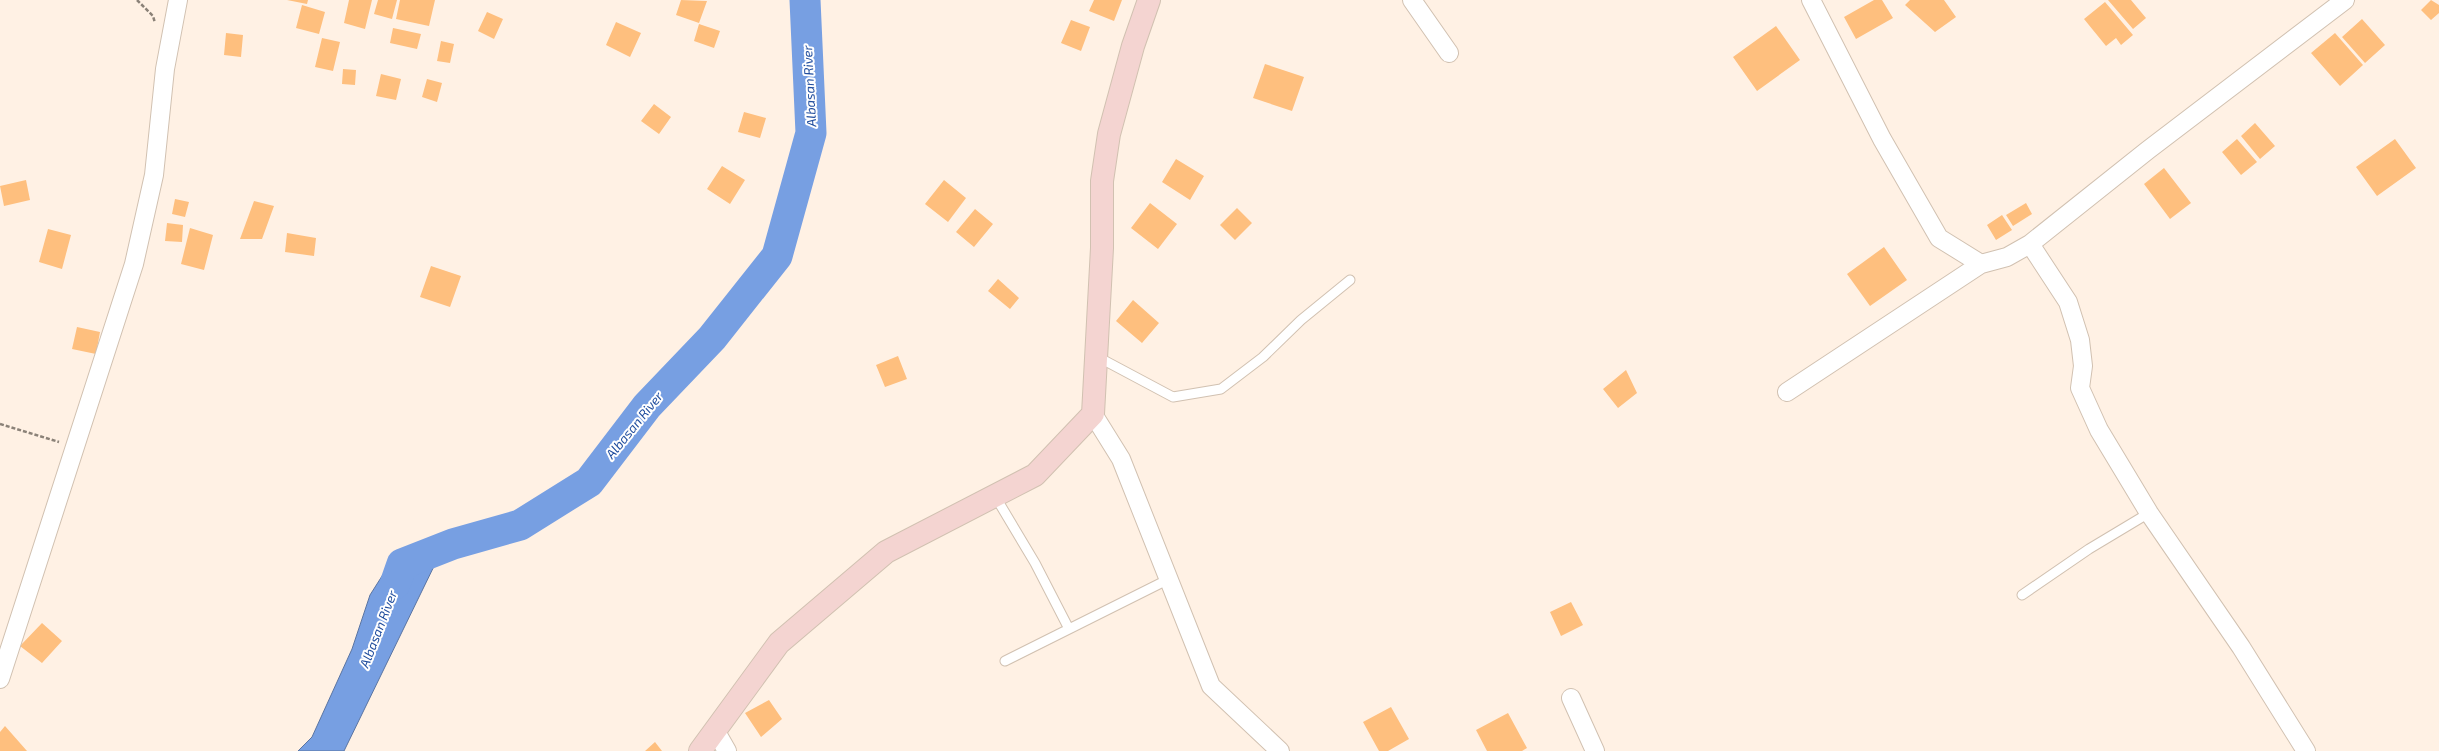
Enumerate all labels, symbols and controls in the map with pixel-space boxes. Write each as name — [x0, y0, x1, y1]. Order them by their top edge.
water label: Albasan River — [799, 44, 819, 128]
water label: Albasan River — [602, 388, 666, 462]
water label: Albasan River — [356, 587, 400, 671]

